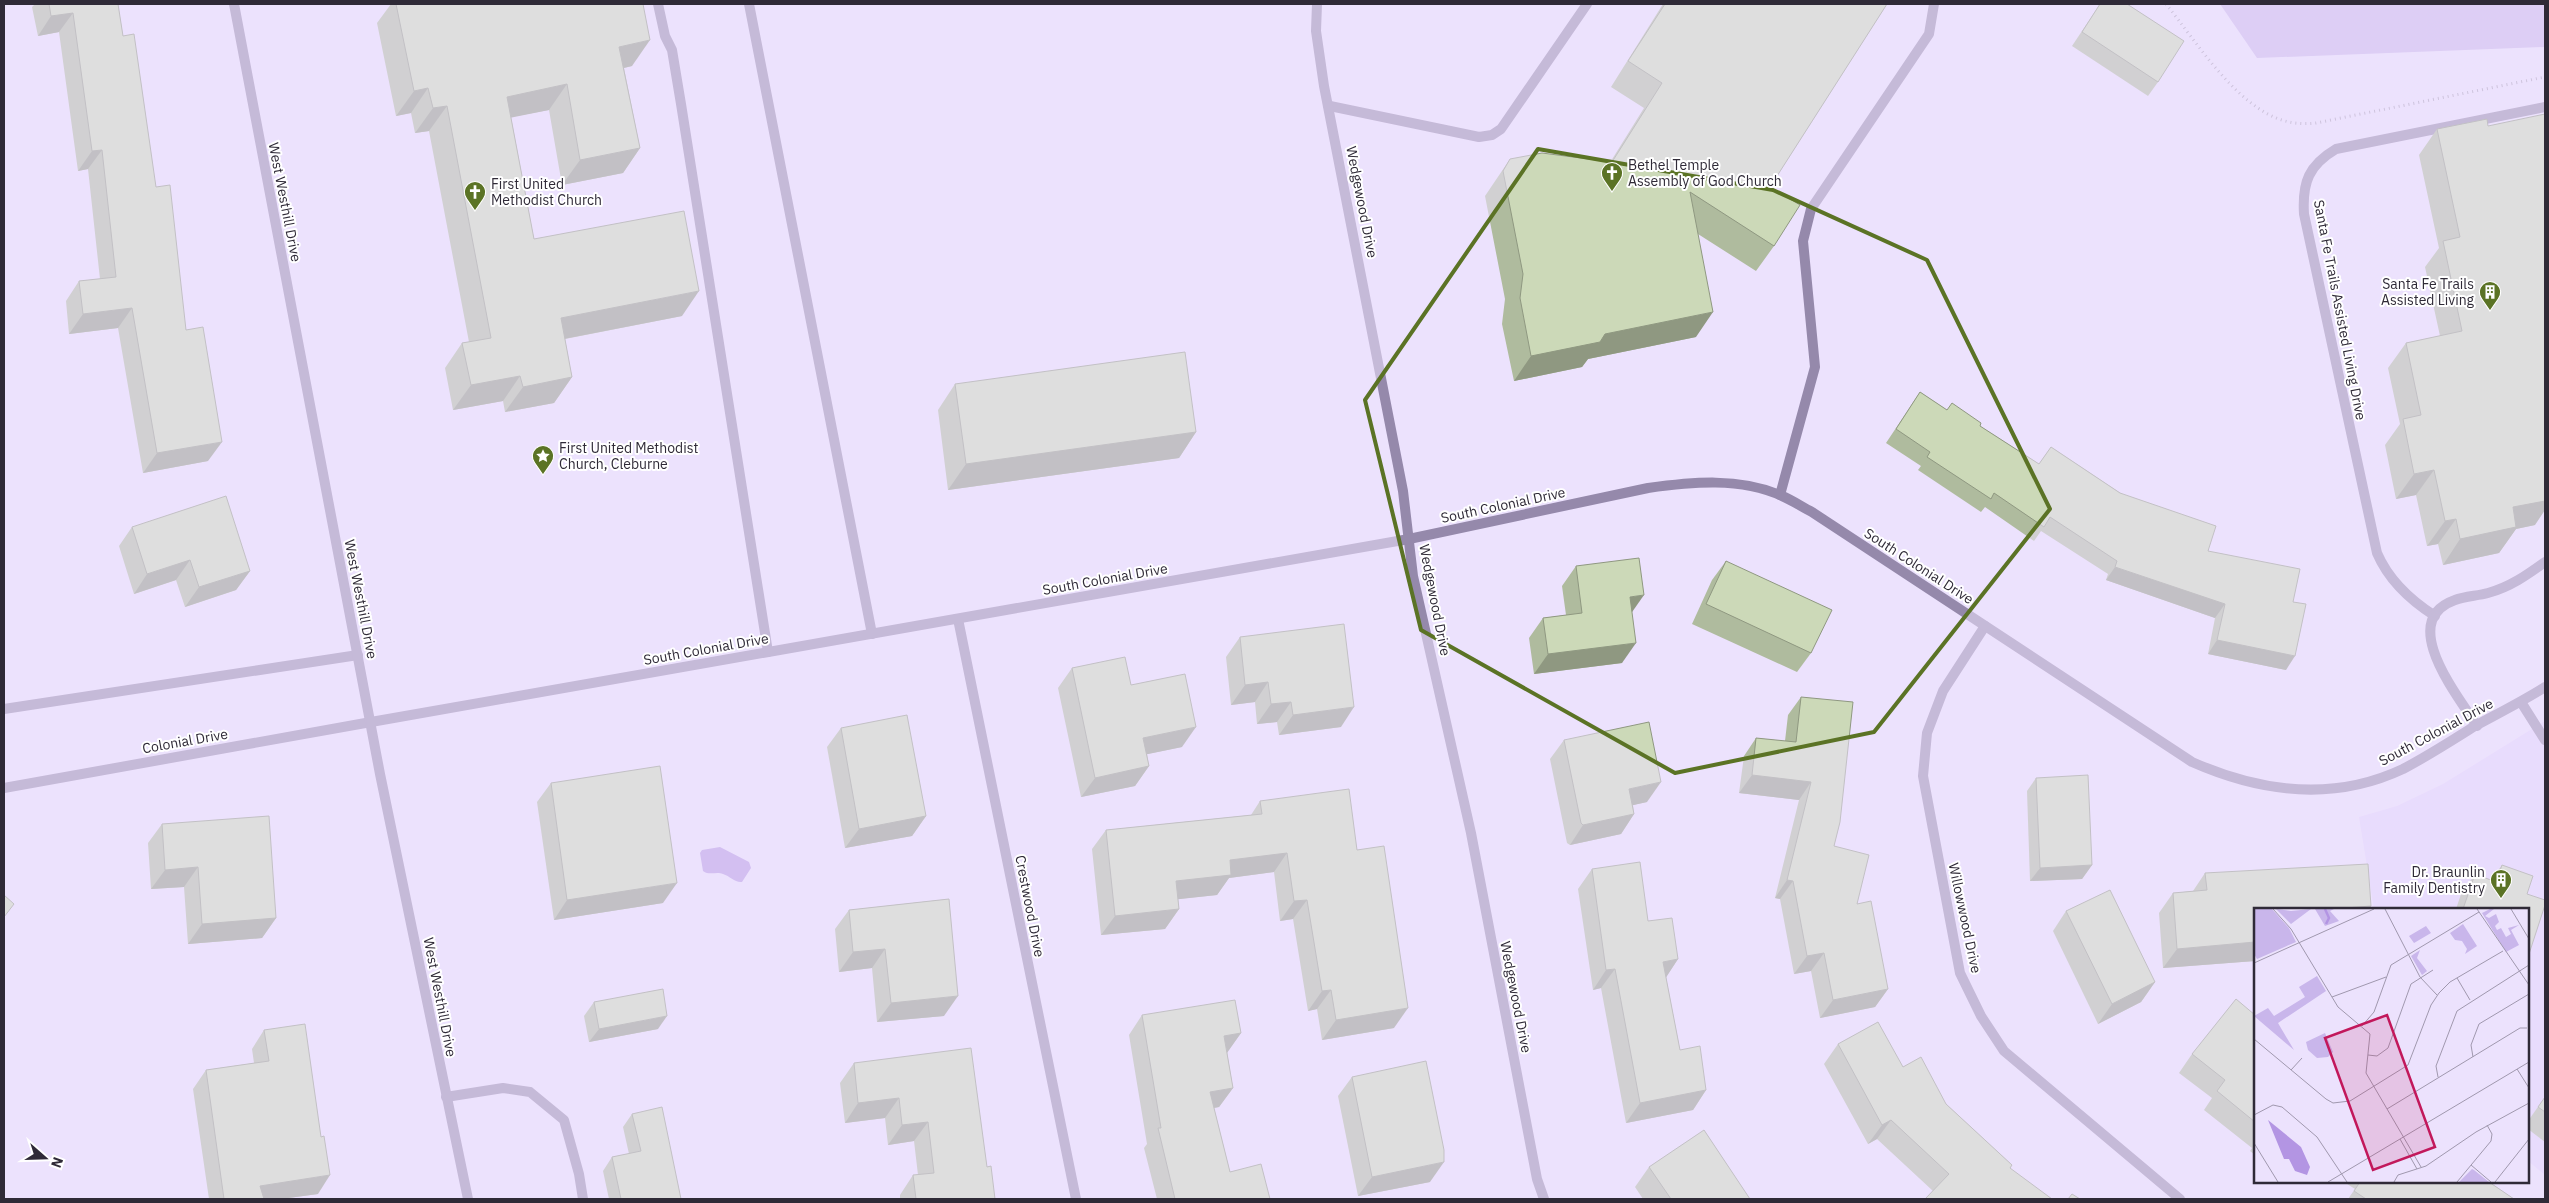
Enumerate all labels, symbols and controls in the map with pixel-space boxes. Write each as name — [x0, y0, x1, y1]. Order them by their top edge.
street label: West Westhill Drive — [265, 141, 305, 264]
street label: Wedgewood Drive — [1342, 145, 1382, 260]
place label: Bethel Temple Assembly of God Church — [1628, 156, 1782, 190]
church icon: Bethel Temple Assembly of God Church — [1600, 161, 1624, 192]
place label: First United Methodist Church — [491, 175, 602, 209]
church icon: First United Methodist Church — [463, 180, 487, 211]
street label: Santa Fe Trails Assisted Living Drive — [2310, 198, 2370, 422]
place label: Santa Fe Trails Assisted Living — [2381, 275, 2475, 309]
building icon: Santa Fe Trails Assisted Living — [2478, 280, 2502, 311]
place label: First United Methodist Church, Cleburne — [559, 439, 698, 473]
place icon: First United Methodist Church, Cleburne — [531, 444, 555, 475]
street label: South Colonial Drive — [1439, 483, 1567, 527]
street label: South Colonial Drive — [1861, 524, 1977, 608]
street label: West Westhill Drive — [341, 538, 381, 661]
street label: Wedgewood Drive — [1415, 543, 1455, 658]
street label: South Colonial Drive — [1041, 559, 1169, 599]
street label: South Colonial Drive — [642, 629, 770, 669]
street label: South Colonial Drive — [2376, 694, 2496, 770]
street label: Colonial Drive — [141, 725, 230, 757]
street label: Crestwood Drive — [1011, 854, 1049, 959]
street label: Willowwood Drive — [1945, 861, 1986, 975]
place label: Dr. Braunlin Family Dentistry — [2383, 863, 2485, 897]
building icon: Dr. Braunlin Family Dentistry — [2489, 868, 2513, 899]
inset map — [2254, 908, 2529, 1183]
street label: West Westhill Drive — [420, 936, 460, 1059]
street label: Wedgewood Drive — [1496, 940, 1536, 1055]
north arrow — [20, 1133, 70, 1183]
text: N — [47, 1155, 67, 1170]

